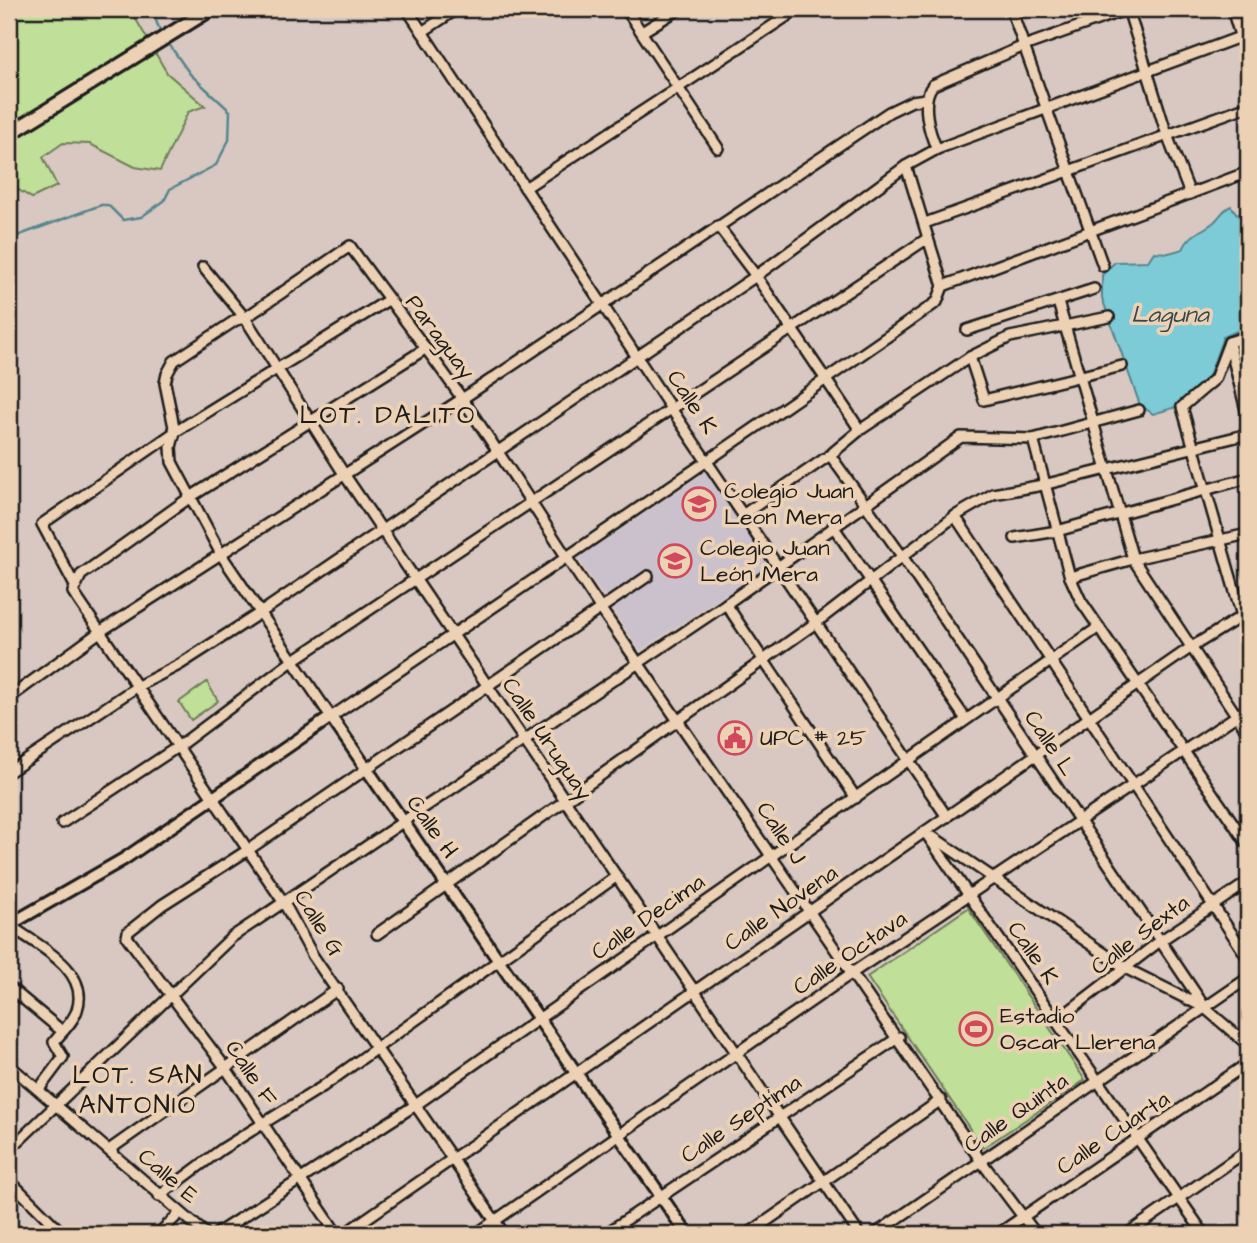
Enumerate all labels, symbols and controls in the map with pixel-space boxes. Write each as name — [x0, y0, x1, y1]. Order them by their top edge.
street label: Paraguay — [397, 288, 483, 387]
water label: Laguna — [1131, 298, 1211, 333]
street label: Calle K — [659, 364, 725, 440]
district label: LOT. DALITO — [300, 397, 476, 433]
place label: Colegio Juan Leon Mera — [724, 475, 854, 533]
school or university icon: Colegio Juan Leon Mera — [680, 485, 718, 523]
place label: Colegio Juan León Mera — [700, 532, 830, 590]
school or university icon: Colegio Juan León Mera — [656, 542, 694, 580]
street label: Calle Uruguay — [493, 671, 600, 808]
street label: Calle L — [1016, 704, 1084, 782]
public building icon: UPC # 25 — [716, 719, 754, 757]
place label: UPC # 25 — [760, 722, 866, 754]
street label: Calle H — [399, 789, 465, 865]
street label: Calle J — [748, 795, 814, 871]
street label: Calle Novena — [718, 857, 844, 959]
street label: Calle Decima — [585, 866, 711, 968]
street label: Calle G — [286, 884, 352, 962]
street label: Calle Sexta — [1084, 887, 1196, 983]
street label: Calle Octava — [787, 903, 914, 1003]
street label: Calle K — [1000, 915, 1066, 991]
place label: Estadio Oscar Llerena — [1000, 1000, 1156, 1058]
sports icon: Estadio Oscar Llerena — [957, 1010, 995, 1048]
street label: Calle F — [217, 1034, 285, 1112]
district label: LOT. SAN ANTONIO — [72, 1057, 204, 1123]
street label: Calle Quinta — [957, 1065, 1075, 1161]
street label: Calle Septima — [674, 1067, 808, 1171]
street label: Calle Cuarta — [1050, 1083, 1176, 1183]
street label: Calle E — [131, 1141, 205, 1211]

